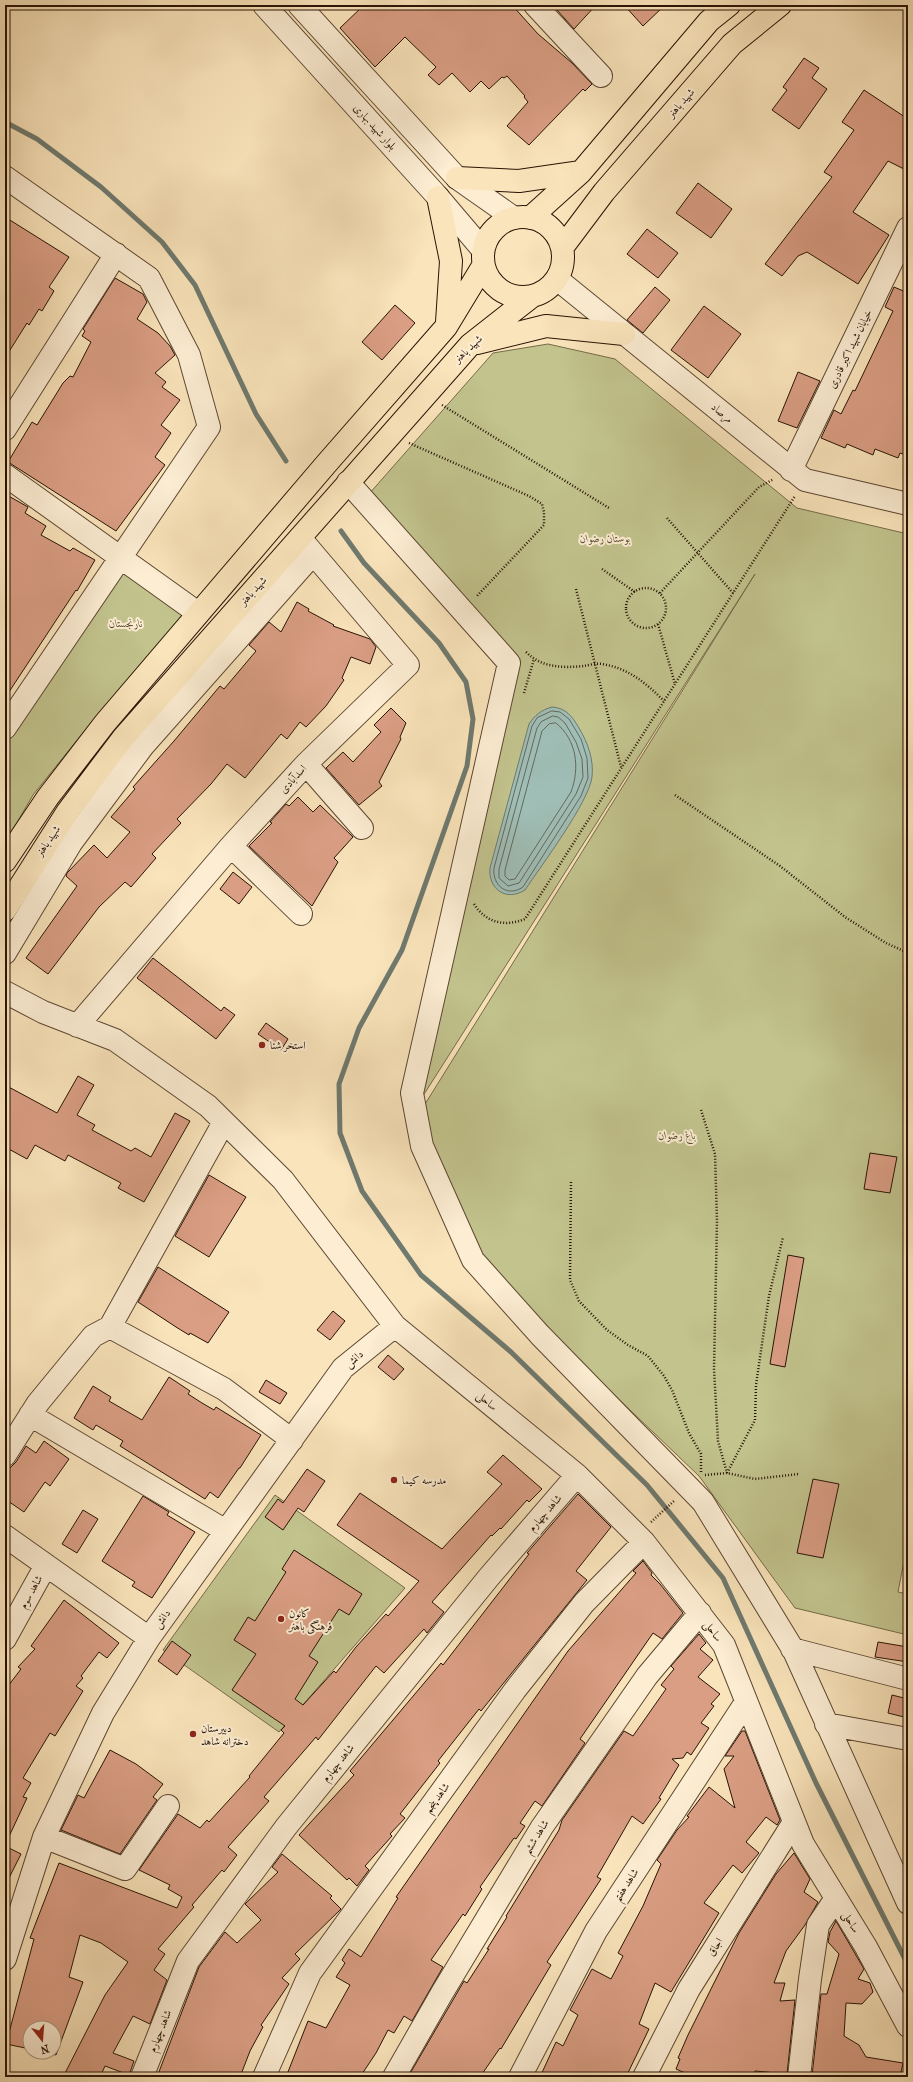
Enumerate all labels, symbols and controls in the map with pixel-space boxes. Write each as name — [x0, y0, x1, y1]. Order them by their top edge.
street label: شهید باهنر — [664, 85, 698, 122]
street label: بلوار شهید بهاری — [350, 101, 399, 153]
street label: خیابان شهید اکبر قادری — [825, 307, 876, 391]
street label: شهید باهنر — [450, 332, 486, 367]
street label: مرصاد — [708, 400, 736, 427]
park label: بوستان رضوان — [580, 532, 630, 545]
street label: شهید باهنر — [236, 574, 270, 610]
park label: نارنجستان — [109, 617, 143, 630]
street label: اسدآبادی — [276, 761, 309, 796]
street label: شهید باهنر — [32, 823, 64, 860]
place label: استخر شنا — [270, 1039, 306, 1053]
marker: استخر شنا — [257, 1040, 267, 1050]
park label: باغ رضوان — [658, 1129, 696, 1145]
street label: دانش — [342, 1347, 367, 1371]
street label: ساحلی — [473, 1389, 500, 1415]
place label: مدرسه کیما — [402, 1474, 446, 1487]
marker: مدرسه کیما — [389, 1475, 399, 1485]
street label: شاهد چهارم — [525, 1492, 567, 1536]
street label: شاهد سوم — [17, 1573, 48, 1612]
street label: دانش — [151, 1607, 174, 1632]
place label: کانون فرهنگی باهنر — [288, 1607, 332, 1634]
marker: کانون فرهنگی باهنر — [276, 1614, 286, 1624]
street label: ساحلی — [699, 1618, 725, 1645]
place label: دبیرستان دخترانه شاهد — [201, 1722, 249, 1748]
marker: دبیرستان دخترانه شاهد — [188, 1729, 198, 1739]
street label: شاهد چهارم — [319, 1742, 359, 1786]
street label: شاهد پنجم — [422, 1780, 456, 1818]
street label: شاهد ششم — [520, 1817, 555, 1859]
street label: شاهد هفتم — [611, 1866, 645, 1906]
street label: ساحلی — [838, 1909, 862, 1936]
street label: اجاق — [704, 1935, 726, 1959]
street label: شاهد چهارم — [146, 2008, 177, 2055]
north arrow — [22, 2020, 62, 2060]
text: N — [38, 2042, 51, 2057]

